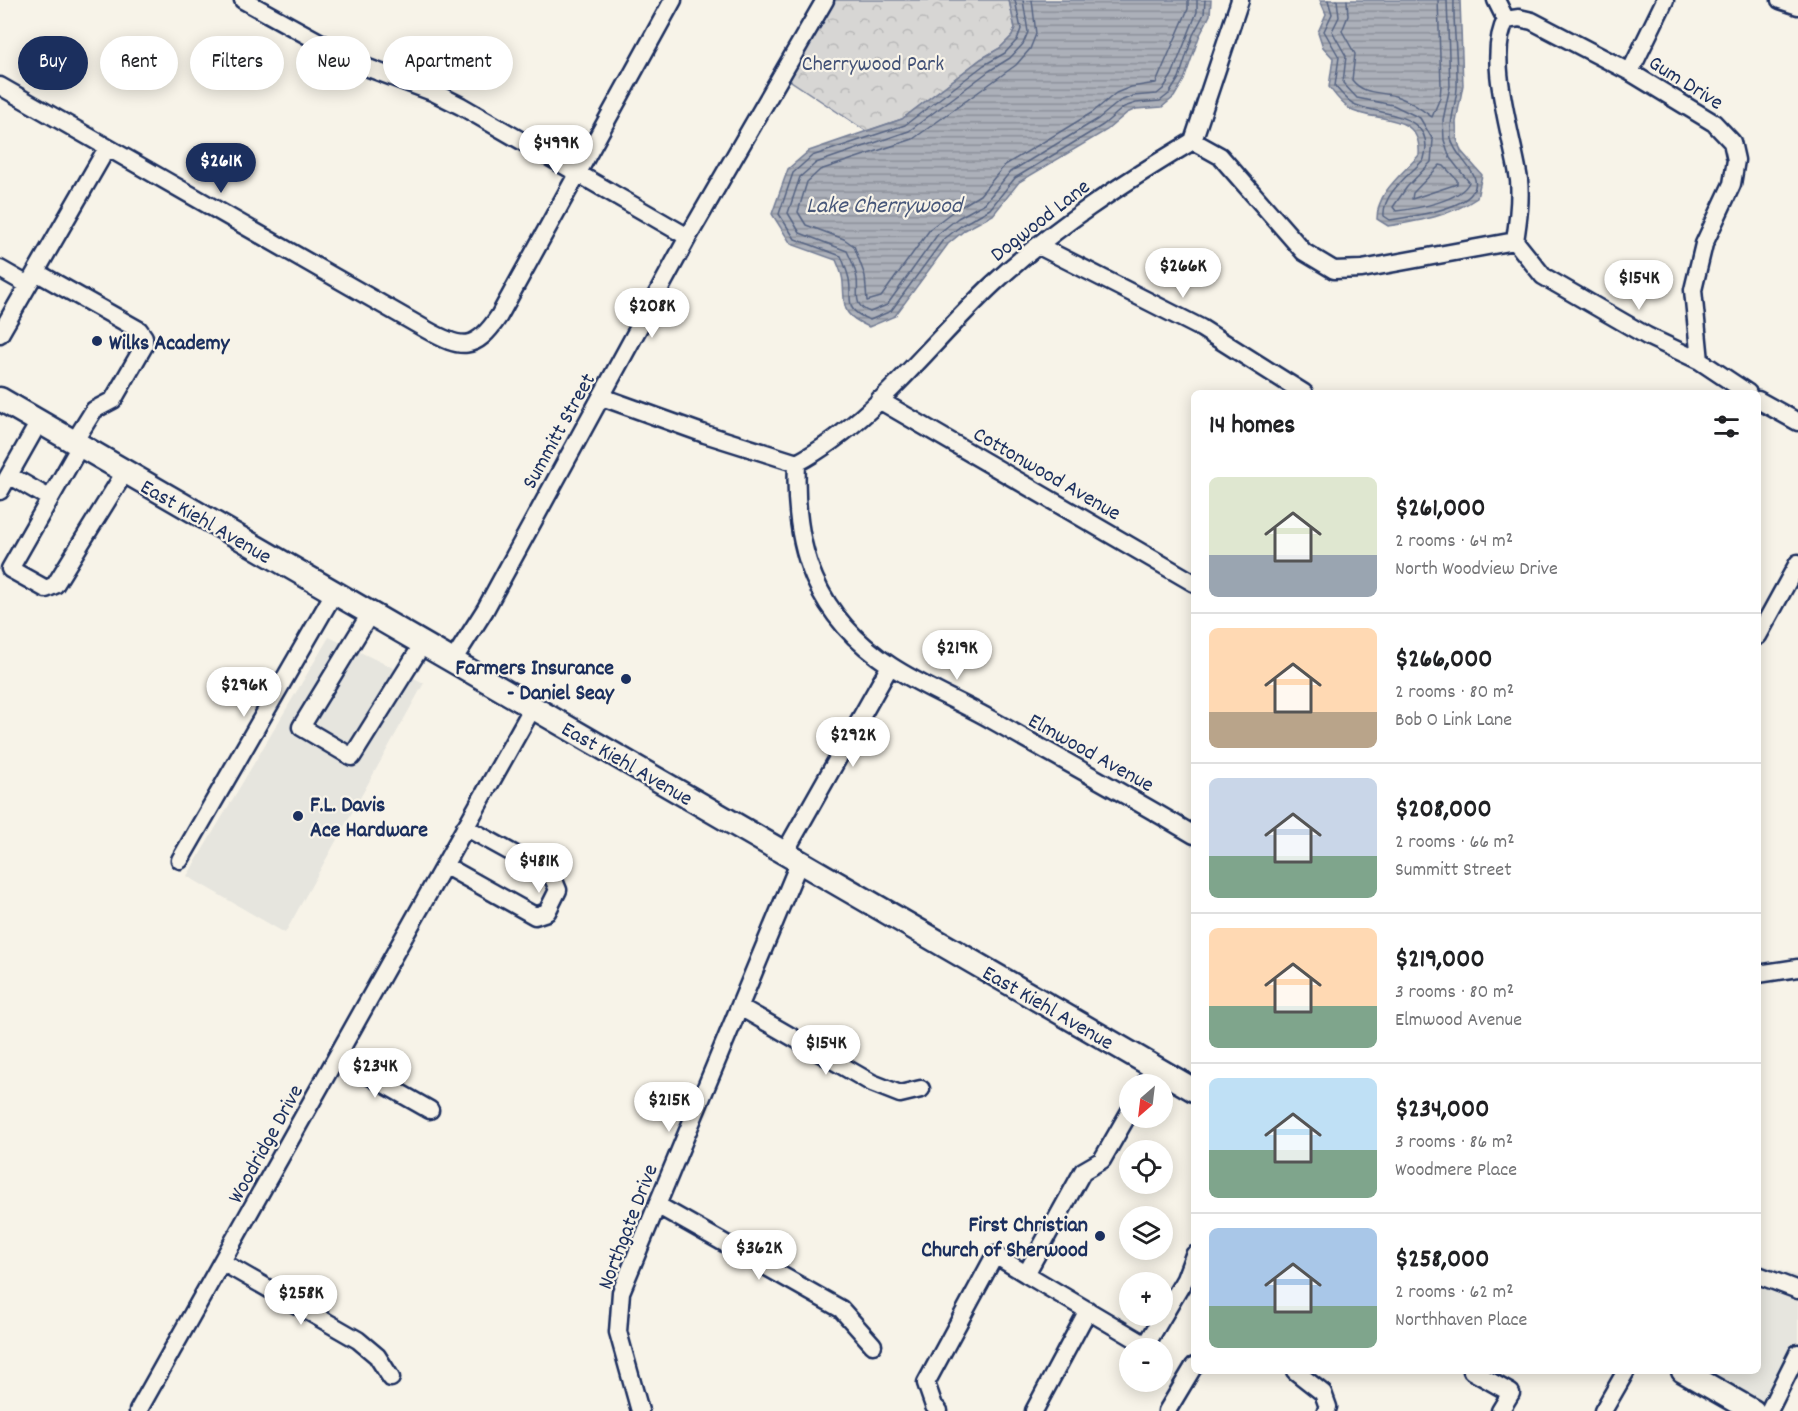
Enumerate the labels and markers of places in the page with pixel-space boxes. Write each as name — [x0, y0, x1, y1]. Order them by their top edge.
pin: $499K — [514, 125, 598, 176]
pin: $261K — [179, 143, 263, 194]
pin: $266K — [1141, 248, 1225, 299]
pin: $154K — [1597, 260, 1681, 311]
pin: $208K — [610, 288, 694, 339]
place label: Wilks Academy — [109, 329, 230, 360]
marker: Wilks Academy — [90, 334, 104, 348]
pin: $219K — [915, 630, 999, 681]
place label: Farmers Insurance - Daniel Seay — [456, 654, 615, 710]
pin: $296K — [202, 667, 286, 718]
marker: Farmers Insurance - Daniel Seay — [619, 672, 633, 686]
pin: $292K — [811, 717, 895, 768]
place label: F.L. Davis Ace Hardware — [310, 791, 428, 847]
marker: F.L. Davis Ace Hardware — [291, 809, 305, 823]
pin: $481K — [497, 843, 581, 894]
pin: $154K — [784, 1025, 868, 1076]
pin: $234K — [333, 1048, 417, 1099]
pin: $215K — [627, 1082, 711, 1133]
place label: First Christian Church of Sherwood — [921, 1211, 1088, 1267]
marker: First Christian Church of Sherwood — [1093, 1229, 1107, 1243]
pin: $362K — [717, 1230, 801, 1281]
pin: $258K — [259, 1275, 343, 1326]

